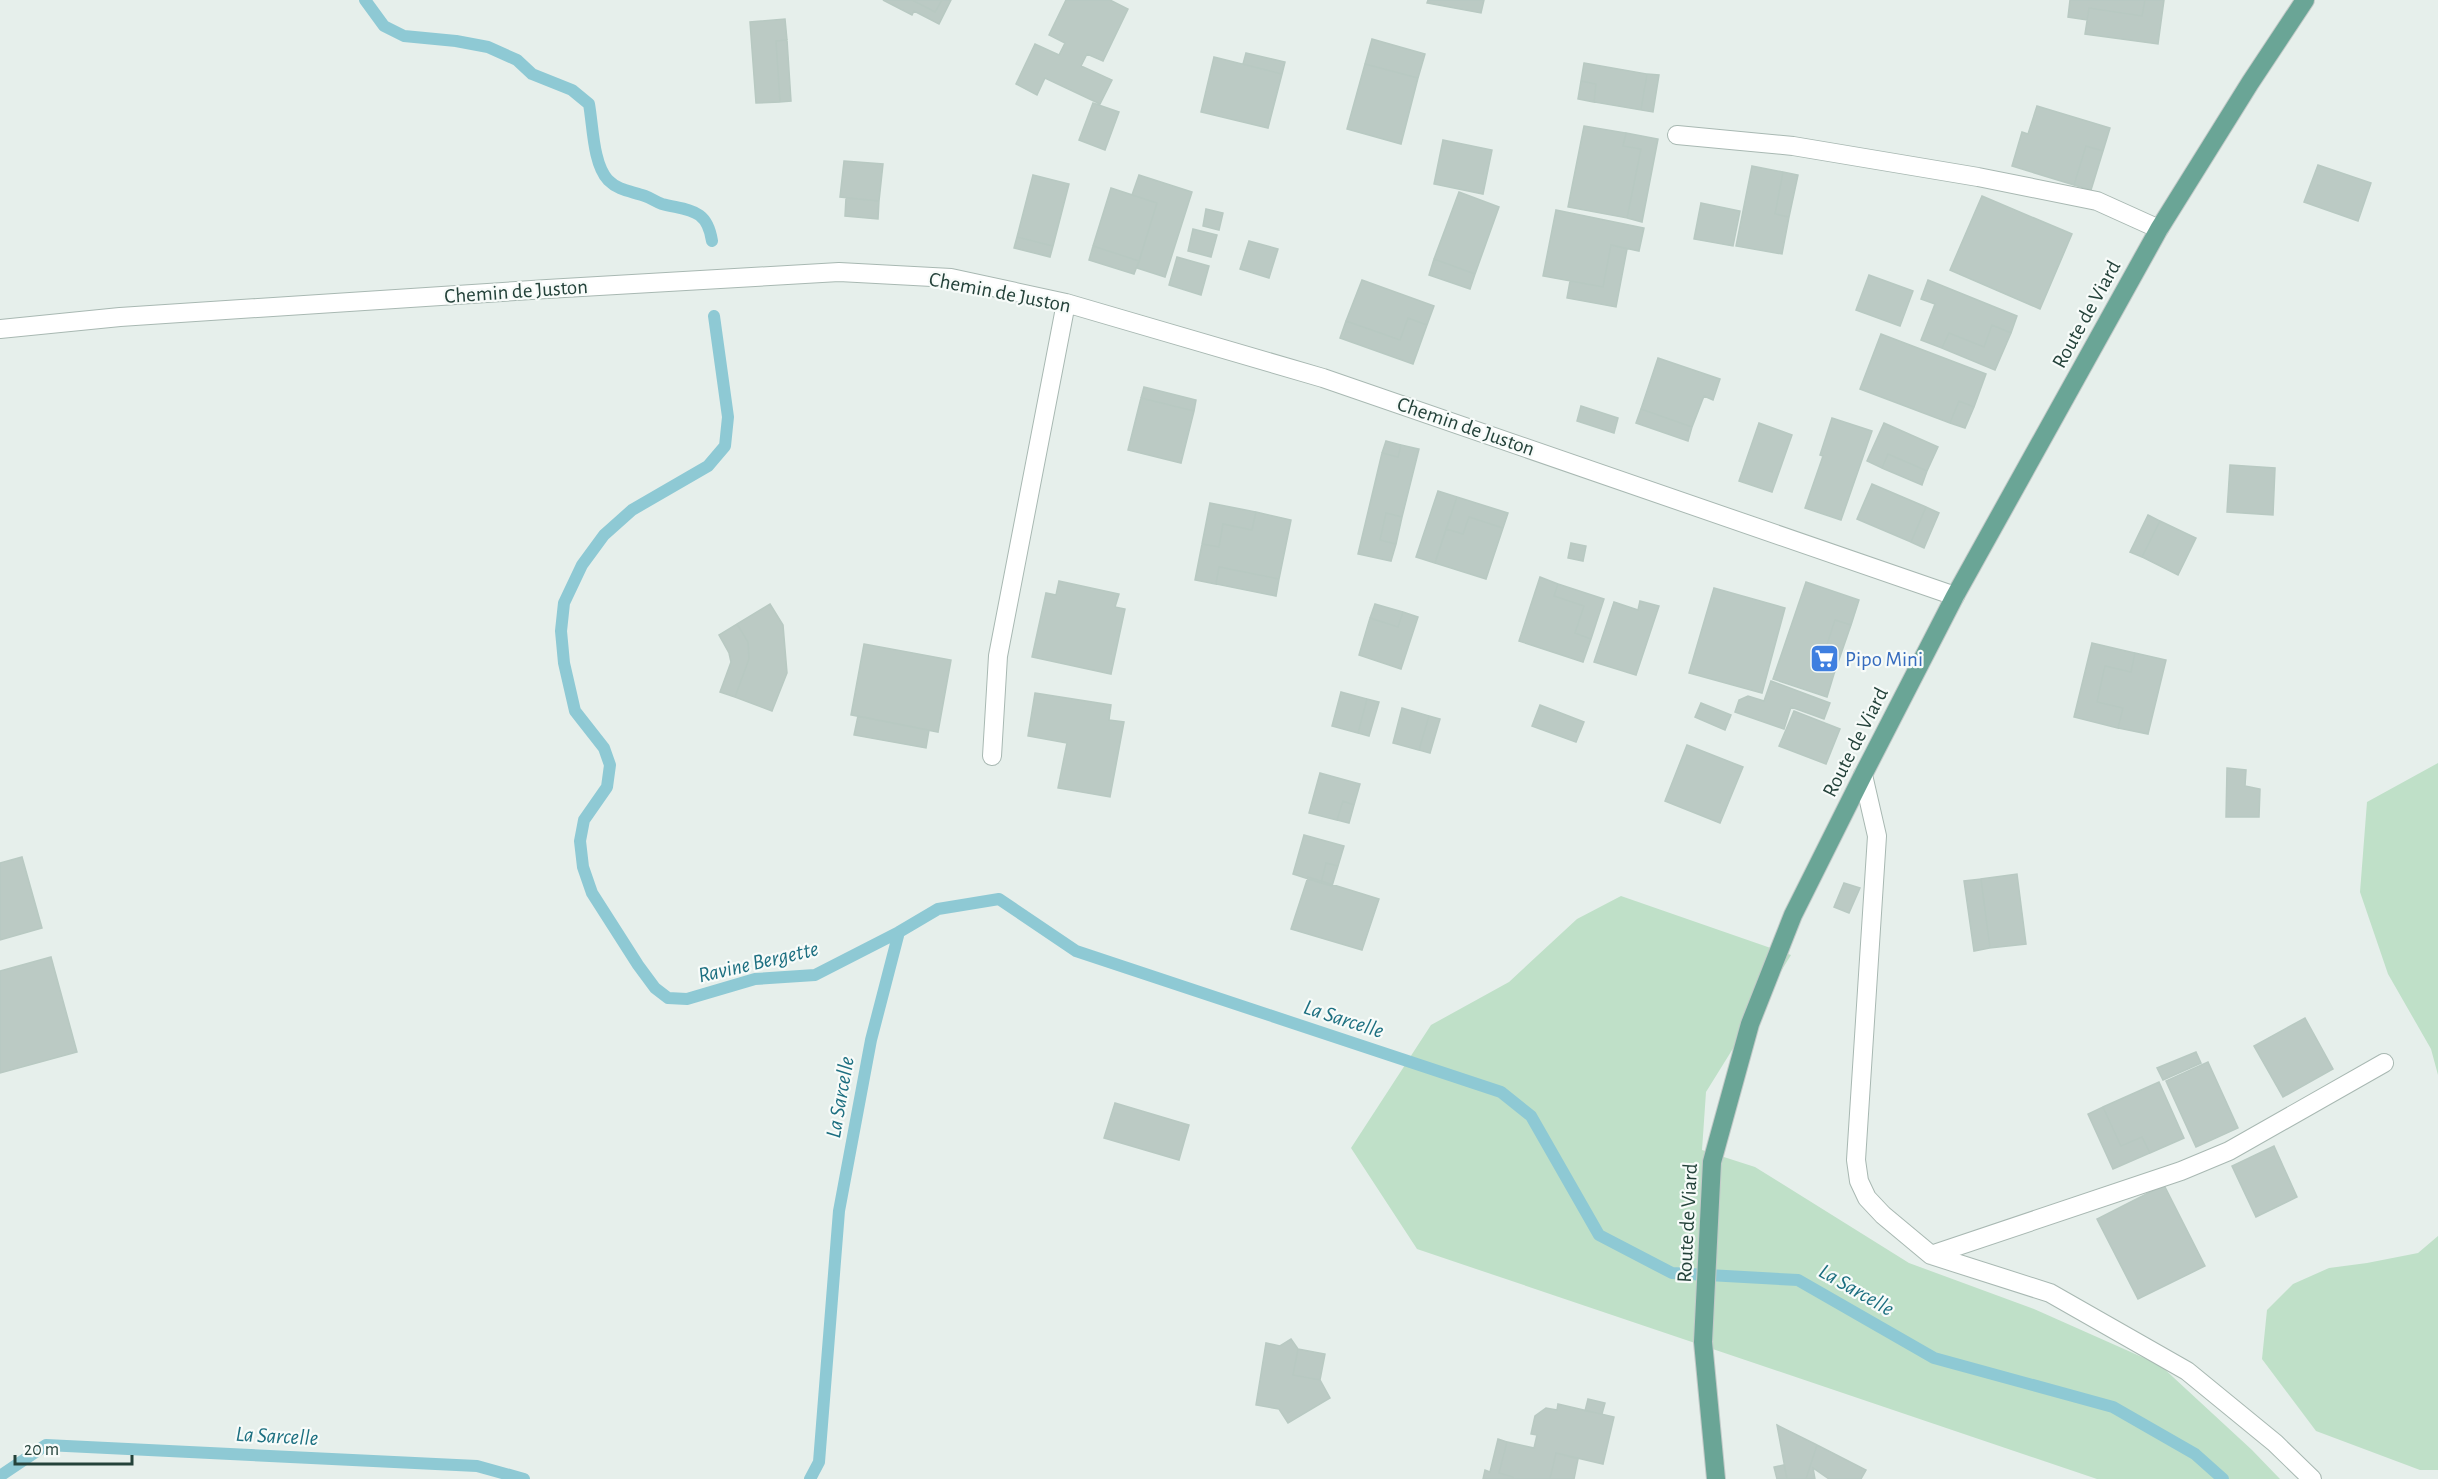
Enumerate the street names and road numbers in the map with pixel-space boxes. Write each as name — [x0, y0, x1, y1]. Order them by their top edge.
street label: Route de Viard — [2048, 257, 2125, 372]
street label: Chemin de Juston — [927, 268, 1073, 317]
street label: Chemin de Juston — [444, 276, 589, 307]
street label: Chemin de Juston — [1394, 393, 1537, 460]
street label: Route de Viard — [1819, 684, 1892, 800]
street label: Route de Viard — [1674, 1163, 1701, 1283]

